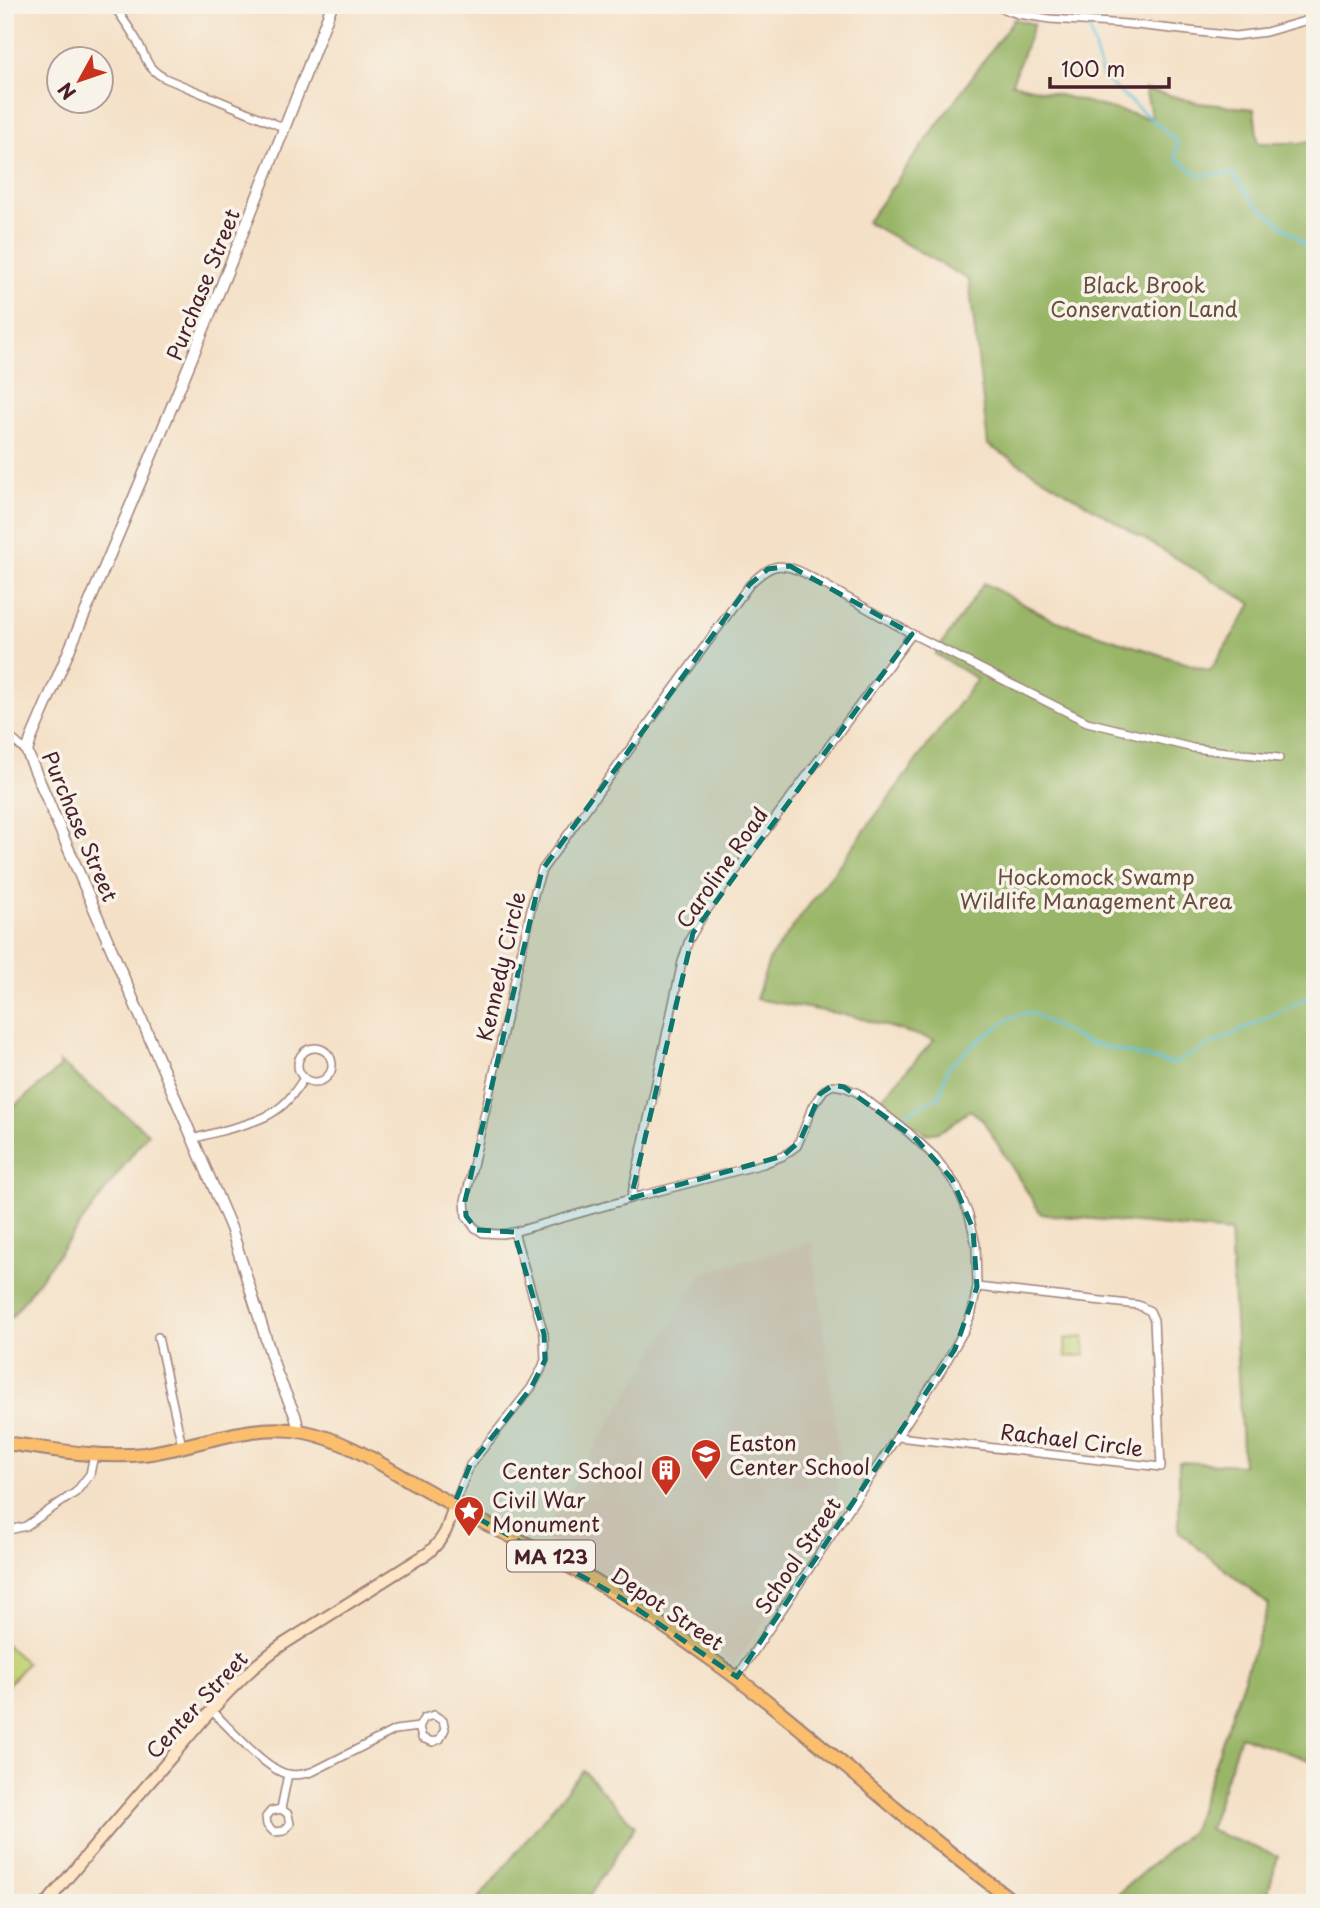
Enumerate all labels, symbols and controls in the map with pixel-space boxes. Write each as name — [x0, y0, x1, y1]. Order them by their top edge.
north arrow — [46, 46, 116, 116]
scale bar — [1050, 46, 1170, 90]
text: 100 m — [1061, 52, 1125, 84]
text: N — [51, 77, 82, 106]
street label: Purchase Street — [157, 203, 247, 365]
park label: Black Brook Conservation Land — [1050, 268, 1238, 324]
street label: Purchase Street — [35, 746, 127, 906]
street label: Caroline Road — [667, 800, 775, 934]
park label: Hockomock Swamp Wildlife Management Area — [960, 860, 1233, 916]
street label: Kennedy Circle — [467, 888, 533, 1044]
street label: Rachael Circle — [999, 1414, 1145, 1464]
place label: Easton Center School — [729, 1426, 870, 1482]
school or university icon: Easton Center School — [689, 1437, 723, 1481]
building icon: Center School — [649, 1453, 683, 1497]
place label: Center School — [502, 1454, 643, 1486]
place label: Civil War Monument — [492, 1483, 600, 1539]
street label: School Street — [746, 1490, 848, 1620]
place icon: Civil War Monument — [452, 1494, 486, 1538]
road number: MA 123 — [507, 1540, 595, 1572]
street label: Depot Street — [605, 1558, 731, 1658]
street label: Center Street — [137, 1643, 255, 1765]

